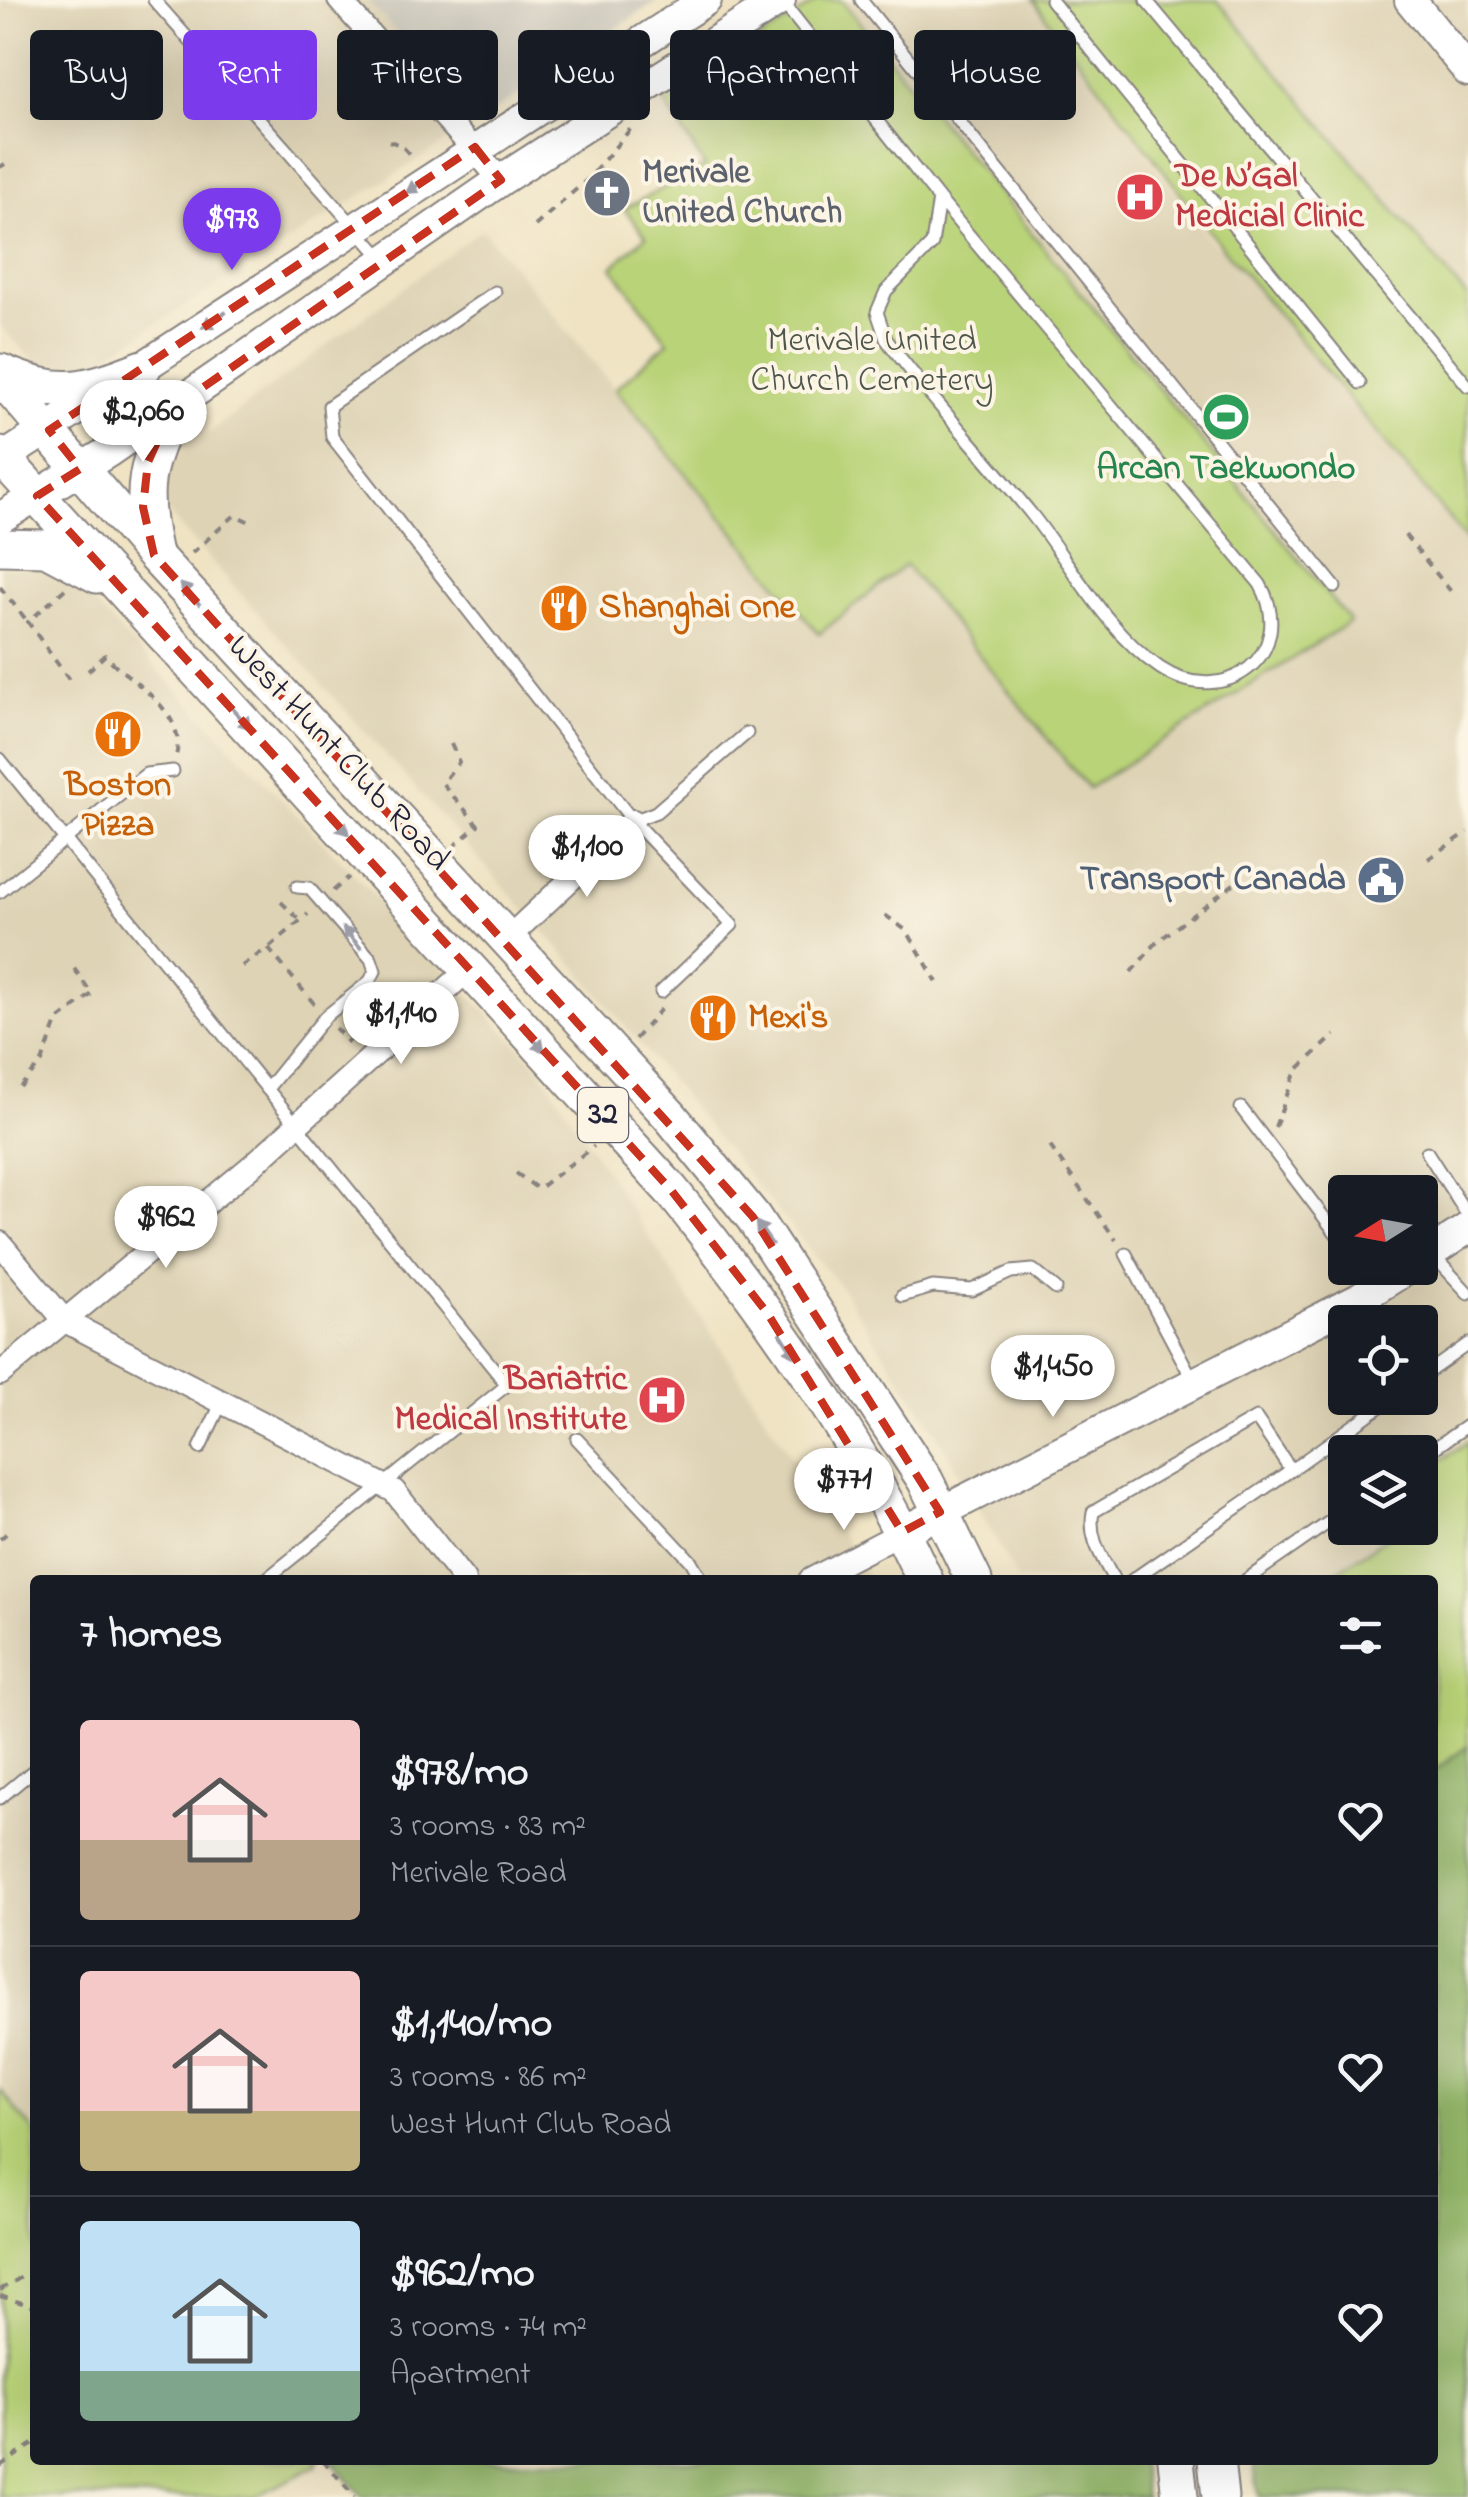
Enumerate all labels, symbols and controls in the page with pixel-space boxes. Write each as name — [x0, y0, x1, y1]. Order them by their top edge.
chip: Buy — [30, 30, 163, 120]
chip: Rent — [183, 30, 317, 120]
chip: Filters — [337, 30, 498, 120]
chip: New — [518, 30, 650, 120]
chip: Apartment — [670, 30, 894, 120]
chip: House — [914, 30, 1076, 120]
place label: Merivale United Church — [642, 148, 842, 239]
place label: De N’Gal Medicial Clinic — [1173, 152, 1365, 243]
church icon: Merivale United Church — [581, 167, 633, 219]
hospital icon: De N’Gal Medicial Clinic — [1114, 171, 1166, 223]
one-way arrow — [404, 175, 431, 193]
pin: $978 — [173, 188, 291, 273]
text: $978 — [205, 197, 259, 244]
one-way arrow — [201, 310, 228, 329]
park label: Merivale United Church Cemetery — [750, 316, 994, 407]
pin: $2,060 — [62, 380, 224, 465]
text: $2,060 — [102, 389, 184, 436]
sports icon: Arcan Taekwondo — [1200, 391, 1252, 443]
place label: Arcan Taekwondo — [1097, 444, 1355, 495]
one-way arrow — [179, 582, 202, 606]
restaurant icon: Shanghai One — [538, 582, 590, 634]
place label: Shanghai One — [599, 583, 796, 635]
street label: West Hunt Club Road — [214, 624, 462, 884]
one-way arrow — [229, 706, 252, 730]
restaurant icon: Boston Pizza — [92, 708, 144, 760]
place label: Boston Pizza — [63, 761, 171, 852]
one-way arrow — [327, 812, 350, 836]
pin: $1,100 — [506, 815, 668, 900]
text: $1,100 — [551, 824, 623, 871]
public building icon: Transport Canada — [1355, 854, 1407, 906]
place label: Transport Canada — [1080, 855, 1346, 906]
one-way arrow — [342, 926, 364, 951]
pin: $1,140 — [320, 982, 482, 1067]
text: $1,140 — [365, 991, 437, 1038]
restaurant icon: Mexi's — [687, 992, 739, 1044]
place label: Mexi's — [748, 993, 828, 1044]
one-way arrow — [523, 1029, 546, 1053]
road number: 32 — [578, 1088, 628, 1142]
north arrow — [1328, 1175, 1438, 1285]
map controls — [1328, 1175, 1438, 1545]
pin: $962 — [107, 1186, 225, 1271]
text: $962 — [137, 1195, 195, 1242]
one-way arrow — [756, 1220, 774, 1247]
button: locate — [1328, 1305, 1438, 1415]
one-way arrow — [778, 1332, 796, 1359]
pin: $1,450 — [972, 1335, 1134, 1420]
text: $1,450 — [1013, 1344, 1093, 1391]
place label: Bariatric Medical Institute — [395, 1355, 628, 1446]
hospital icon: Bariatric Medical Institute — [636, 1374, 688, 1426]
button: layers — [1328, 1435, 1438, 1545]
pin: $771 — [785, 1448, 903, 1533]
text: $771 — [816, 1457, 872, 1504]
text: 7 homes — [80, 1605, 222, 1666]
icon: filters — [1333, 1608, 1388, 1663]
text: $978/mo — [390, 1743, 529, 1804]
icon: home — [160, 1760, 280, 1880]
icon: heart — [1333, 1793, 1388, 1848]
text: 3 rooms · 83 m² — [390, 1804, 586, 1851]
text: Merivale Road — [390, 1851, 566, 1898]
text: $1,140/mo — [390, 1994, 552, 2055]
icon: home — [160, 2011, 280, 2131]
icon: heart — [1333, 2044, 1388, 2099]
text: 3 rooms · 86 m² — [390, 2055, 587, 2102]
text: West Hunt Club Road — [390, 2102, 671, 2149]
text: $962/mo — [390, 2244, 535, 2305]
icon: home — [160, 2261, 280, 2381]
icon: heart — [1333, 2294, 1388, 2349]
text: 3 rooms · 74 m² — [390, 2305, 587, 2352]
text: Apartment — [390, 2352, 531, 2399]

